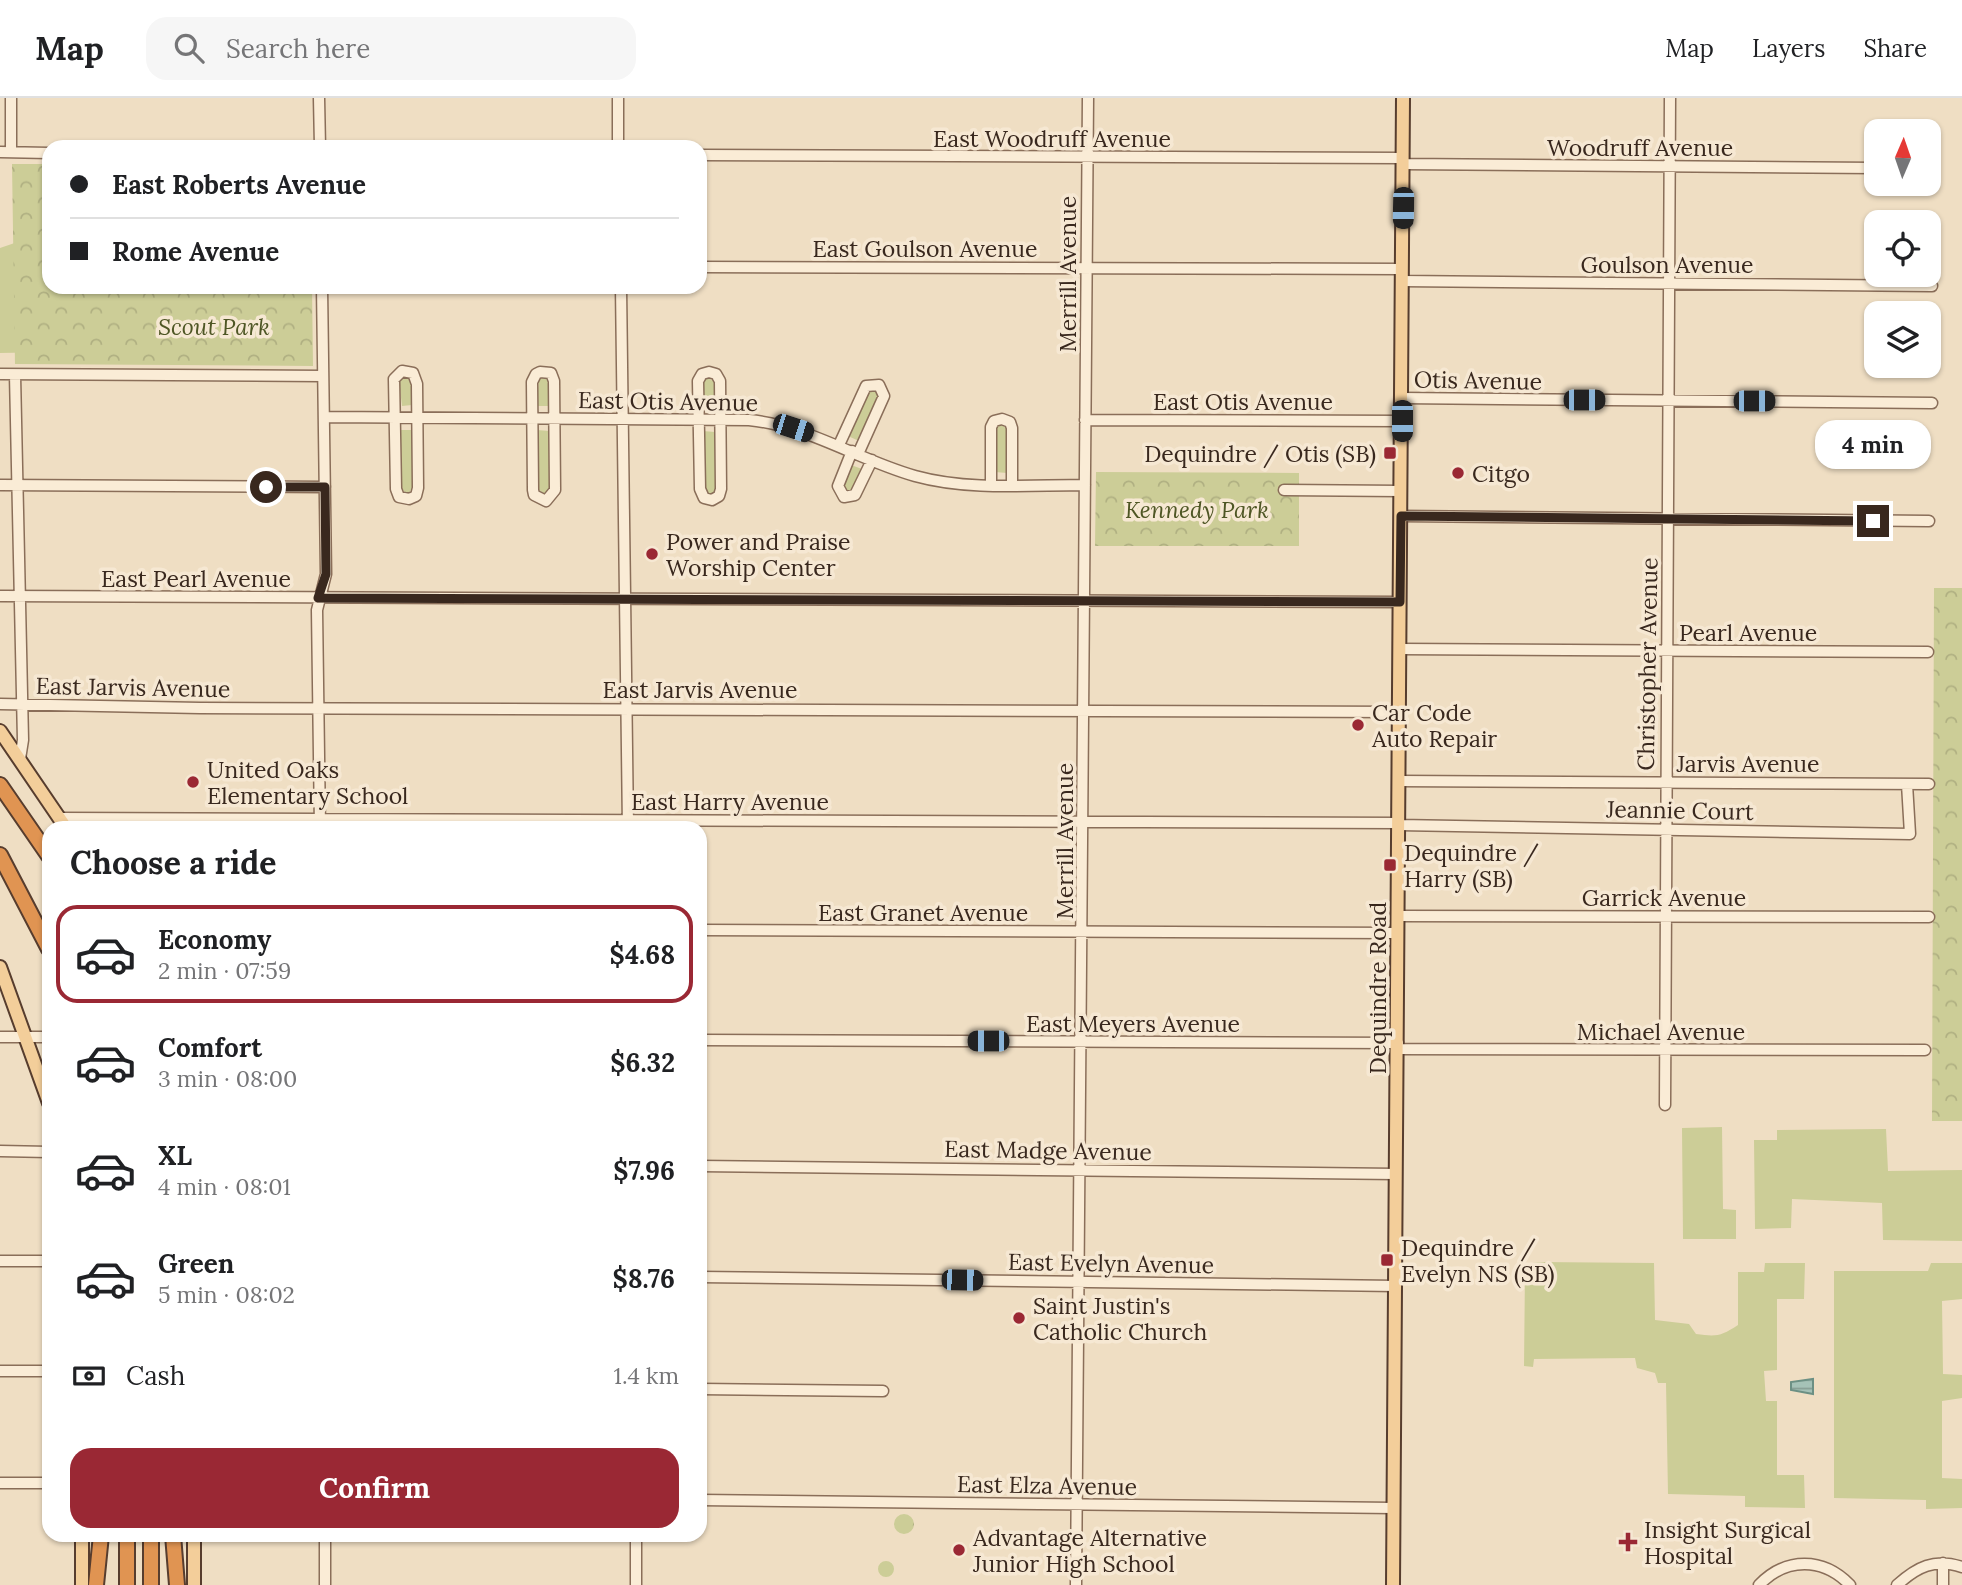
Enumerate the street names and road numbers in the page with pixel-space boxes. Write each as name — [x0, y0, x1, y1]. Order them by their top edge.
street label: East Woodruff Avenue — [933, 124, 1171, 153]
street label: Woodruff Avenue — [1547, 133, 1733, 162]
street label: Merrill Avenue — [1053, 196, 1082, 352]
street label: East Goulson Avenue — [813, 234, 1037, 263]
street label: Goulson Avenue — [1580, 250, 1754, 279]
street label: Otis Avenue — [1414, 364, 1542, 396]
street label: East Otis Avenue — [578, 385, 758, 417]
street label: East Otis Avenue — [1153, 387, 1333, 416]
street label: Christopher Avenue — [1631, 557, 1663, 771]
street label: East Pearl Avenue — [101, 564, 291, 593]
street label: Pearl Avenue — [1679, 618, 1817, 647]
street label: East Jarvis Avenue — [35, 671, 231, 703]
street label: East Jarvis Avenue — [603, 675, 797, 704]
street label: Jarvis Avenue — [1675, 749, 1820, 778]
street label: Merrill Avenue — [1050, 763, 1079, 919]
street label: East Harry Avenue — [631, 787, 829, 816]
street label: Jeannie Court — [1605, 794, 1754, 826]
street label: Garrick Avenue — [1582, 883, 1746, 912]
street label: East Granet Avenue — [818, 898, 1028, 927]
street label: Dequindre Road — [1363, 902, 1392, 1074]
street label: East Meyers Avenue — [1026, 1009, 1240, 1038]
street label: Michael Avenue — [1577, 1017, 1745, 1046]
street label: East Madge Avenue — [944, 1134, 1152, 1166]
street label: East Evelyn Avenue — [1008, 1247, 1214, 1279]
street label: East Elza Avenue — [957, 1469, 1137, 1501]

